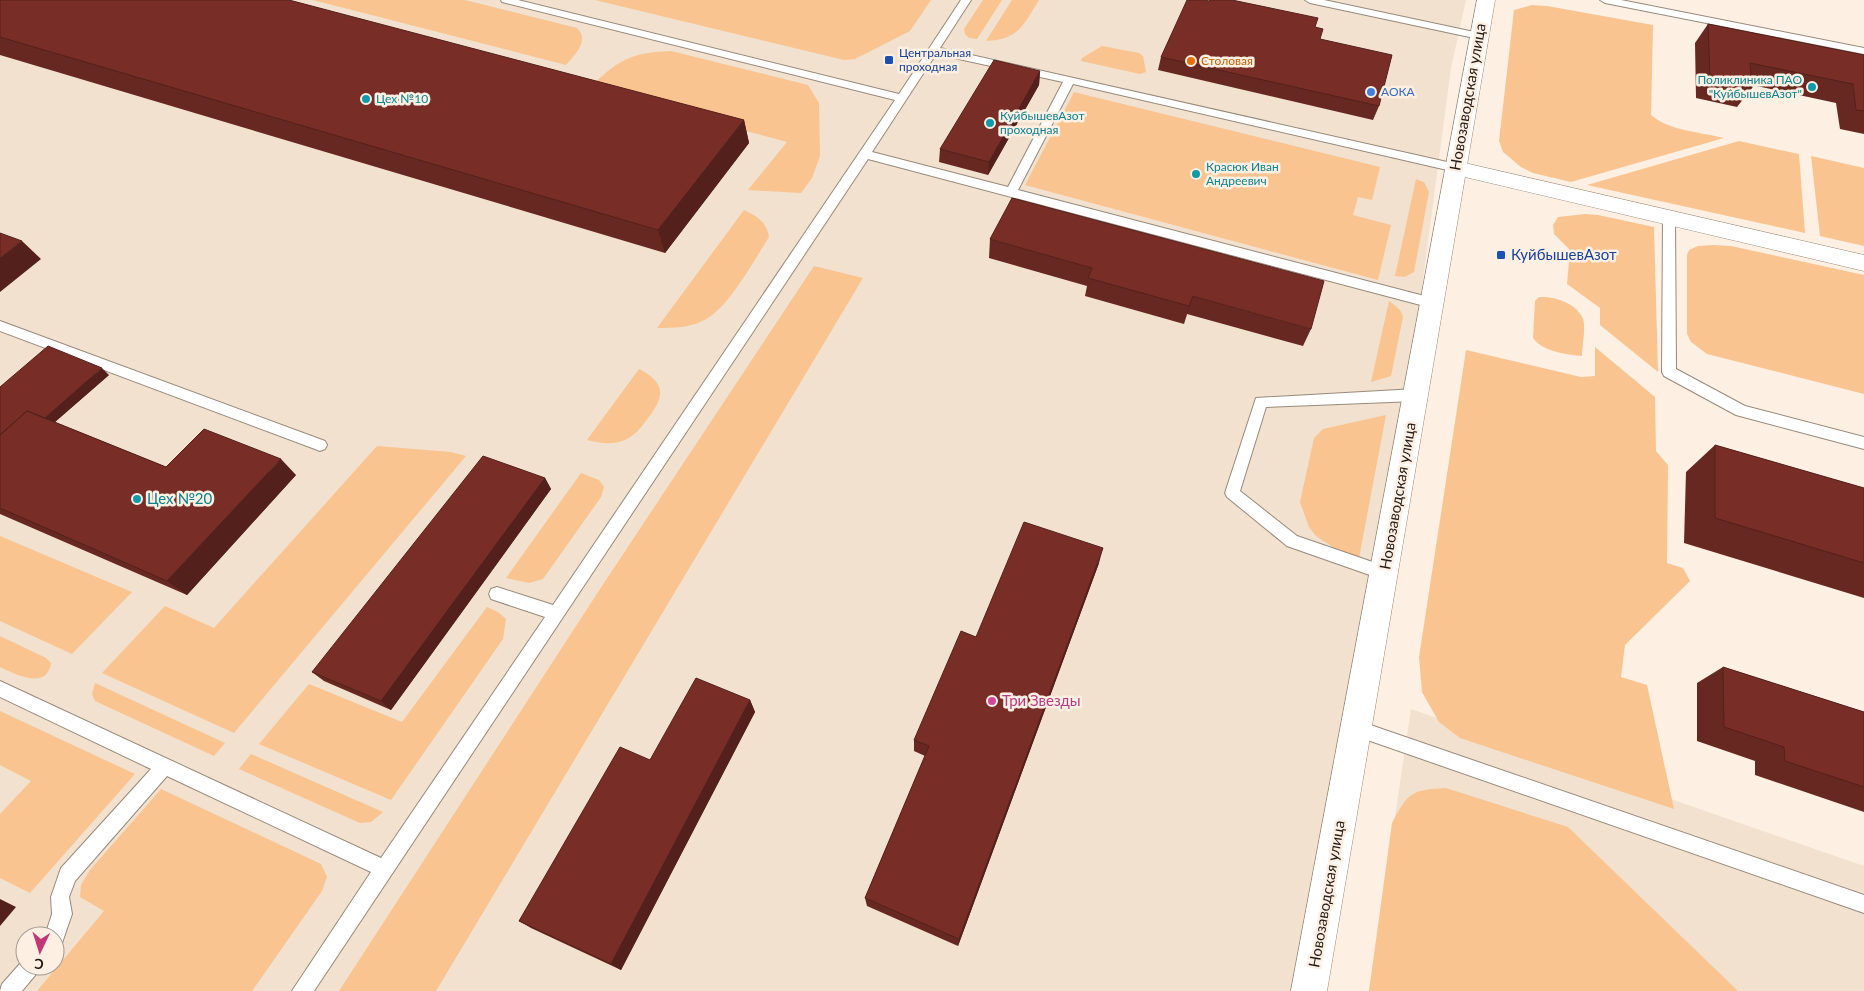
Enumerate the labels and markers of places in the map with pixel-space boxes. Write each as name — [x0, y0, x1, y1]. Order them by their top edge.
place label: Центральная проходная — [899, 45, 971, 74]
place label: Столовая — [1201, 53, 1253, 68]
marker: Центральная проходная — [883, 54, 895, 66]
marker: Столовая — [1185, 55, 1197, 67]
place label: Поликлиника ПАО "КуйбышевАзот" — [1697, 72, 1802, 101]
marker: Поликлиника ПАО "КуйбышевАзот" — [1806, 81, 1818, 93]
place label: АОКА — [1381, 84, 1416, 99]
marker: АОКА — [1365, 86, 1377, 98]
place label: Цех №10 — [376, 91, 428, 106]
marker: Цех №10 — [360, 93, 372, 105]
place label: КуйбышевАзот проходная — [1000, 108, 1084, 137]
marker: КуйбышевАзот проходная — [984, 117, 996, 129]
place label: Красюк Иван Андреевич — [1206, 159, 1279, 188]
marker: Красюк Иван Андреевич — [1190, 168, 1202, 180]
place label: КуйбышевАзот — [1511, 245, 1617, 263]
marker: КуйбышевАзот — [1495, 249, 1507, 261]
place label: Цех №20 — [147, 489, 212, 507]
marker: Цех №20 — [131, 493, 143, 505]
place label: Три Звезды — [1002, 691, 1081, 709]
marker: Три Звезды — [986, 695, 998, 707]

